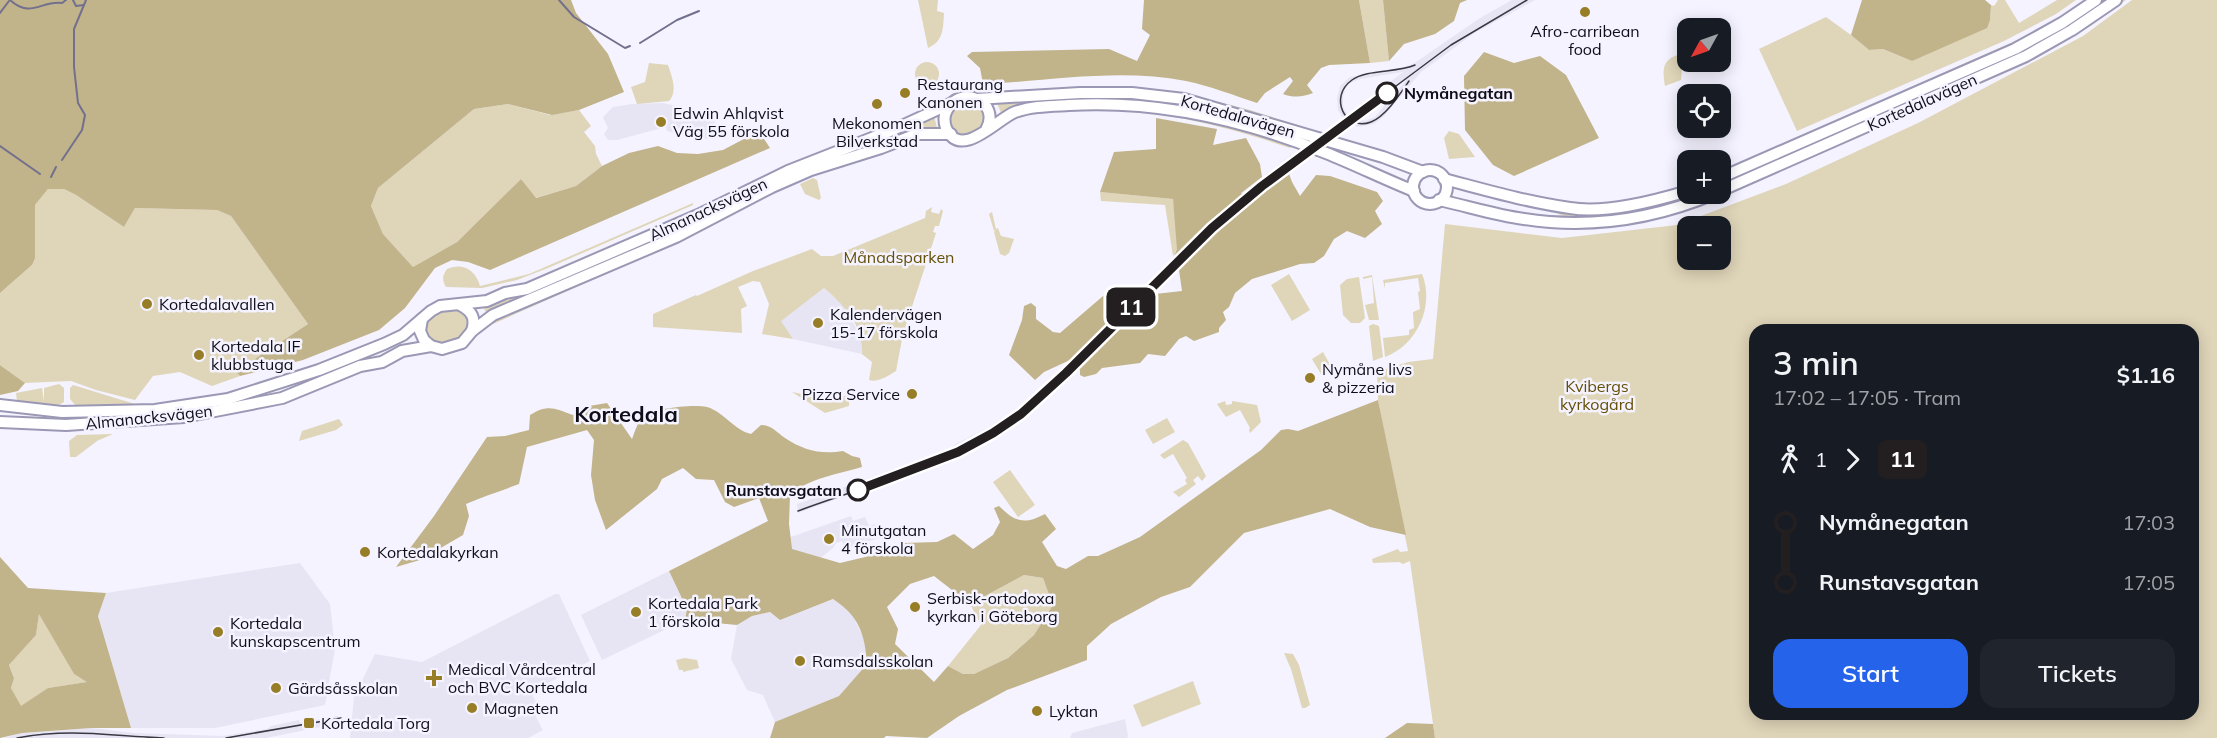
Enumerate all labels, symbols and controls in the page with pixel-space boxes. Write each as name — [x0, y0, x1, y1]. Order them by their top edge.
marker: Afro-carribean food — [1578, 5, 1592, 19]
north arrow — [1677, 18, 1731, 72]
map controls — [1677, 18, 1731, 270]
place label: Afro-carribean food — [1530, 21, 1640, 59]
street label: Kortedalavägen — [1864, 69, 1980, 135]
place label: Restaurang Kanonen — [917, 74, 1003, 112]
marker: Nymånegatan — [1376, 82, 1398, 104]
place label: Nymånegatan — [1404, 83, 1513, 103]
button: locate — [1677, 84, 1731, 138]
marker: Restaurang Kanonen — [898, 86, 912, 100]
street label: Kortedalavägen — [1179, 90, 1297, 142]
marker: Mekonomen Bilverkstad — [870, 97, 884, 111]
place label: Edwin Ahlqvist Väg 55 förskola — [673, 103, 790, 141]
place label: Mekonomen Bilverkstad — [832, 113, 922, 151]
marker: Edwin Ahlqvist Väg 55 förskola — [654, 115, 668, 129]
button: + — [1677, 150, 1731, 204]
street label: Almanacksvägen — [646, 173, 770, 245]
button: − — [1677, 216, 1731, 270]
park label: Månadsparken — [844, 247, 954, 267]
line badge: 11 — [1104, 288, 1158, 326]
place label: Kortedalavallen — [159, 294, 275, 314]
text: 11 — [1118, 294, 1144, 320]
marker: Kortedalavallen — [140, 297, 154, 311]
place label: Kalendervägen 15-17 förskola — [830, 304, 942, 342]
marker: Kalendervägen 15-17 förskola — [811, 316, 825, 330]
place label: Kortedala IF klubbstuga — [211, 336, 300, 374]
text: 3 min — [1773, 342, 1859, 383]
marker: Kortedala IF klubbstuga — [192, 348, 206, 362]
place label: Nymåne livs & pizzeria — [1322, 359, 1412, 397]
text: $1.16 — [2117, 361, 2175, 389]
marker: Nymåne livs & pizzeria — [1303, 371, 1317, 385]
park label: Kvibergs kyrkogård — [1560, 376, 1634, 414]
place label: Pizza Service — [802, 384, 900, 404]
text: 17:02 – 17:05 · Tram — [1773, 385, 1961, 410]
marker: Pizza Service — [905, 387, 919, 401]
street label: Almanacksvägen — [84, 400, 214, 434]
district label: Kortedala — [574, 400, 678, 428]
icon: walk — [1773, 443, 1806, 476]
icon: forward — [1836, 443, 1869, 476]
text: 11 — [1890, 446, 1915, 472]
text: 1 — [1815, 447, 1827, 472]
marker: Runstavsgatan — [847, 479, 869, 501]
place label: Runstavsgatan — [726, 480, 842, 500]
text: Nymånegatan — [1819, 508, 1969, 536]
text: 17:03 — [2122, 510, 2175, 535]
place label: Minutgatan 4 förskola — [841, 520, 927, 558]
marker: Minutgatan 4 förskola — [822, 532, 836, 546]
place label: Kortedalakyrkan — [377, 542, 499, 562]
marker: Kortedalakyrkan — [358, 545, 372, 559]
text: Runstavsgatan — [1819, 568, 1979, 596]
text: 17:05 — [2122, 570, 2175, 595]
place label: Serbisk-ortodoxa kyrkan i Göteborg — [927, 588, 1058, 626]
place label: Kortedala Park 1 förskola — [648, 593, 759, 631]
marker: Serbisk-ortodoxa kyrkan i Göteborg — [908, 600, 922, 614]
marker: Kortedala Park 1 förskola — [629, 605, 643, 619]
place label: Kortedala kunskapscentrum — [230, 613, 361, 651]
marker: Kortedala kunskapscentrum — [211, 625, 225, 639]
button: Start — [1773, 639, 1968, 708]
button: Tickets — [1980, 639, 2175, 708]
place label: Ramsdalsskolan — [812, 651, 933, 671]
marker: Ramsdalsskolan — [793, 654, 807, 668]
place label: Medical Vårdcentral och BVC Kortedala — [448, 659, 596, 697]
marker: Medical Vårdcentral och BVC Kortedala — [425, 669, 443, 687]
place label: Gärdsåsskolan — [288, 678, 398, 698]
marker: Gärdsåsskolan — [269, 681, 283, 695]
place label: Magneten — [484, 698, 559, 718]
marker: Magneten — [465, 701, 479, 715]
place label: Lyktan — [1049, 701, 1098, 721]
marker: Lyktan — [1030, 704, 1044, 718]
place label: Kortedala Torg — [321, 713, 430, 733]
marker: Kortedala Torg — [302, 716, 316, 730]

